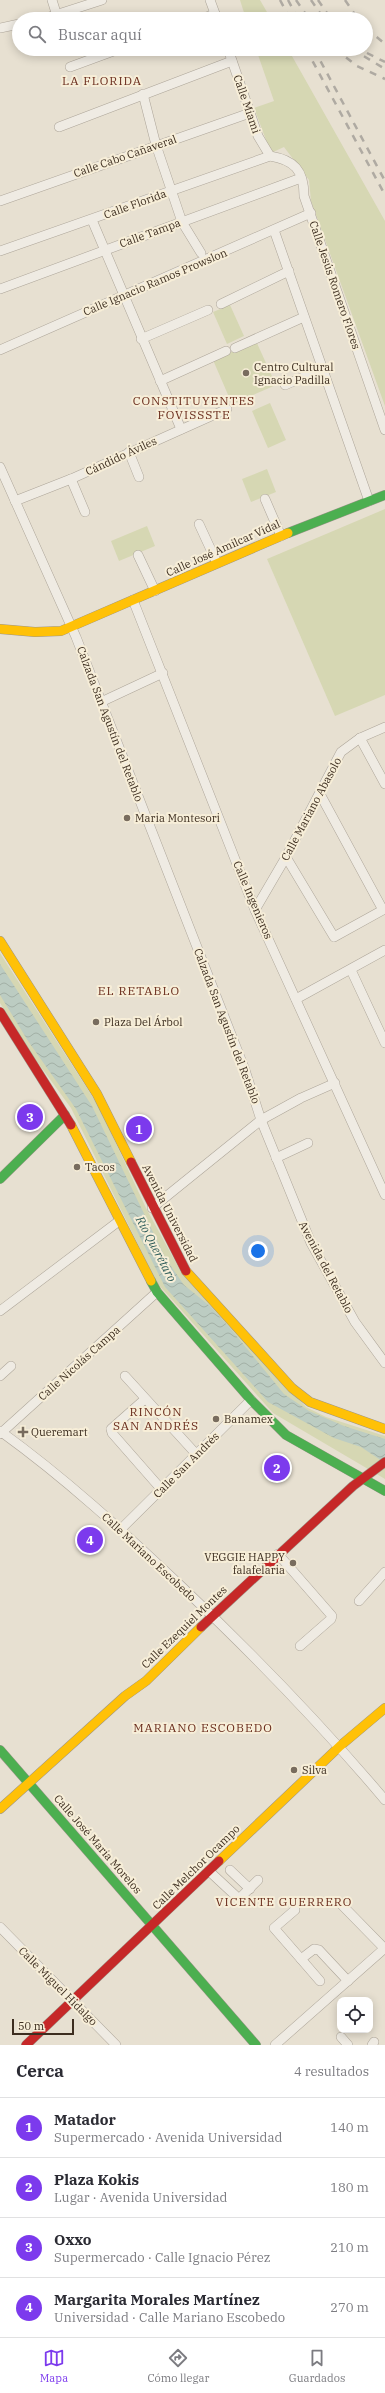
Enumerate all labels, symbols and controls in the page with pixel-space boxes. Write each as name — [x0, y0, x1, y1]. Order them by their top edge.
search box — [12, 12, 373, 56]
icon: search — [26, 23, 48, 45]
text: Buscar aquí — [58, 25, 142, 44]
district label: LA FLORIDA — [62, 73, 142, 88]
street label: Calle Miami — [230, 73, 264, 136]
street label: Calle Cabo Cañaveral — [72, 132, 178, 180]
street label: Calle Florida — [102, 186, 168, 222]
street label: Calle Tampa — [117, 215, 183, 251]
street label: Calle Jesús Romero Flores — [306, 219, 364, 351]
street label: Calle Ignacio Ramos Prowslon — [81, 245, 229, 319]
place label: Centro Cultural Ignacio Padilla — [254, 360, 334, 387]
marker: Centro Cultural Ignacio Padilla — [241, 368, 251, 378]
district label: CONSTITUYENTES FOVISSSTE — [133, 393, 255, 422]
street label: Cándido Áviles — [83, 433, 159, 479]
street label: Calle José Amilcar Vidal — [164, 517, 282, 579]
street label: Calzada San Agustín del Retablo — [74, 644, 146, 804]
street label: Calle Mariano Abasolo — [278, 755, 344, 863]
place label: Maria Montesori — [135, 811, 221, 825]
marker: Maria Montesori — [122, 813, 132, 823]
street label: Calle Ingenieros — [230, 859, 276, 941]
street label: Calzada San Agustín del Retablo — [191, 946, 263, 1106]
district label: EL RETABLO — [98, 983, 180, 998]
place label: Plaza Del Árbol — [104, 1015, 182, 1029]
marker: Plaza Del Árbol — [91, 1017, 101, 1027]
pin: 3 — [17, 1102, 43, 1132]
pin: 1 — [126, 1114, 152, 1144]
place label: Tacos — [85, 1160, 115, 1174]
marker: Tacos — [72, 1162, 82, 1172]
street label: Avenida Universidad — [139, 1162, 201, 1265]
water label: Río Querétaro — [132, 1213, 180, 1284]
street label: Avenida del Retablo — [296, 1219, 356, 1315]
your location — [248, 1241, 268, 1261]
street label: Calle Nicolás Campa — [35, 1323, 123, 1403]
district label: RINCÓN SAN ANDRÉS — [113, 1404, 199, 1433]
place label: Banamex — [224, 1412, 273, 1426]
marker: Banamex — [211, 1414, 221, 1424]
place label: Queremart — [31, 1425, 88, 1439]
marker: Queremart — [18, 1427, 28, 1437]
street label: Calle San Andrés — [150, 1429, 222, 1501]
pin: 2 — [264, 1453, 290, 1483]
street label: Calle Mariano Escobedo — [99, 1510, 199, 1604]
pin: 4 — [77, 1525, 103, 1555]
place label: VEGGIE HAPPY falafelaria — [204, 1550, 285, 1577]
marker: VEGGIE HAPPY falafelaria — [288, 1558, 298, 1568]
street label: Calle Ezequiel Montes — [138, 1583, 230, 1671]
district label: MARIANO ESCOBEDO — [133, 1720, 273, 1735]
place label: Silva — [302, 1763, 327, 1777]
marker: Silva — [289, 1765, 299, 1775]
street label: Calle José María Morelos — [51, 1792, 145, 1896]
street label: Calle Melchor Ocampo — [149, 1822, 243, 1912]
district label: VICENTE GUERRERO — [216, 1894, 352, 1909]
street label: Calle Miguel Hidalgo — [16, 1944, 100, 2028]
map controls — [337, 1997, 373, 2033]
button: locate — [337, 1997, 373, 2033]
scale bar — [12, 2017, 74, 2036]
text: 50 m — [18, 2019, 44, 2033]
text: Cerca — [16, 2060, 64, 2082]
text: 4 resultados — [294, 2063, 369, 2080]
text: Matador — [54, 2110, 116, 2129]
text: 1 — [25, 2119, 33, 2136]
text: 140 m — [330, 2119, 369, 2136]
text: Supermercado · Avenida Universidad — [54, 2129, 283, 2146]
text: Plaza Kokis — [54, 2170, 139, 2189]
text: 2 — [25, 2179, 33, 2196]
text: 180 m — [330, 2179, 369, 2196]
text: Lugar · Avenida Universidad — [54, 2189, 227, 2206]
text: Oxxo — [54, 2230, 92, 2249]
text: 3 — [25, 2239, 33, 2256]
text: 210 m — [330, 2239, 369, 2256]
text: Supermercado · Calle Ignacio Pérez — [54, 2249, 270, 2266]
text: Margarita Morales Martínez — [54, 2290, 260, 2309]
text: 4 — [25, 2299, 33, 2316]
text: 270 m — [330, 2299, 369, 2316]
text: Universidad · Calle Mariano Escobedo — [54, 2309, 285, 2326]
tab: Mapa — [40, 2347, 68, 2385]
tab: Cómo llegar — [148, 2347, 209, 2385]
tab: Guardados — [289, 2347, 345, 2385]

